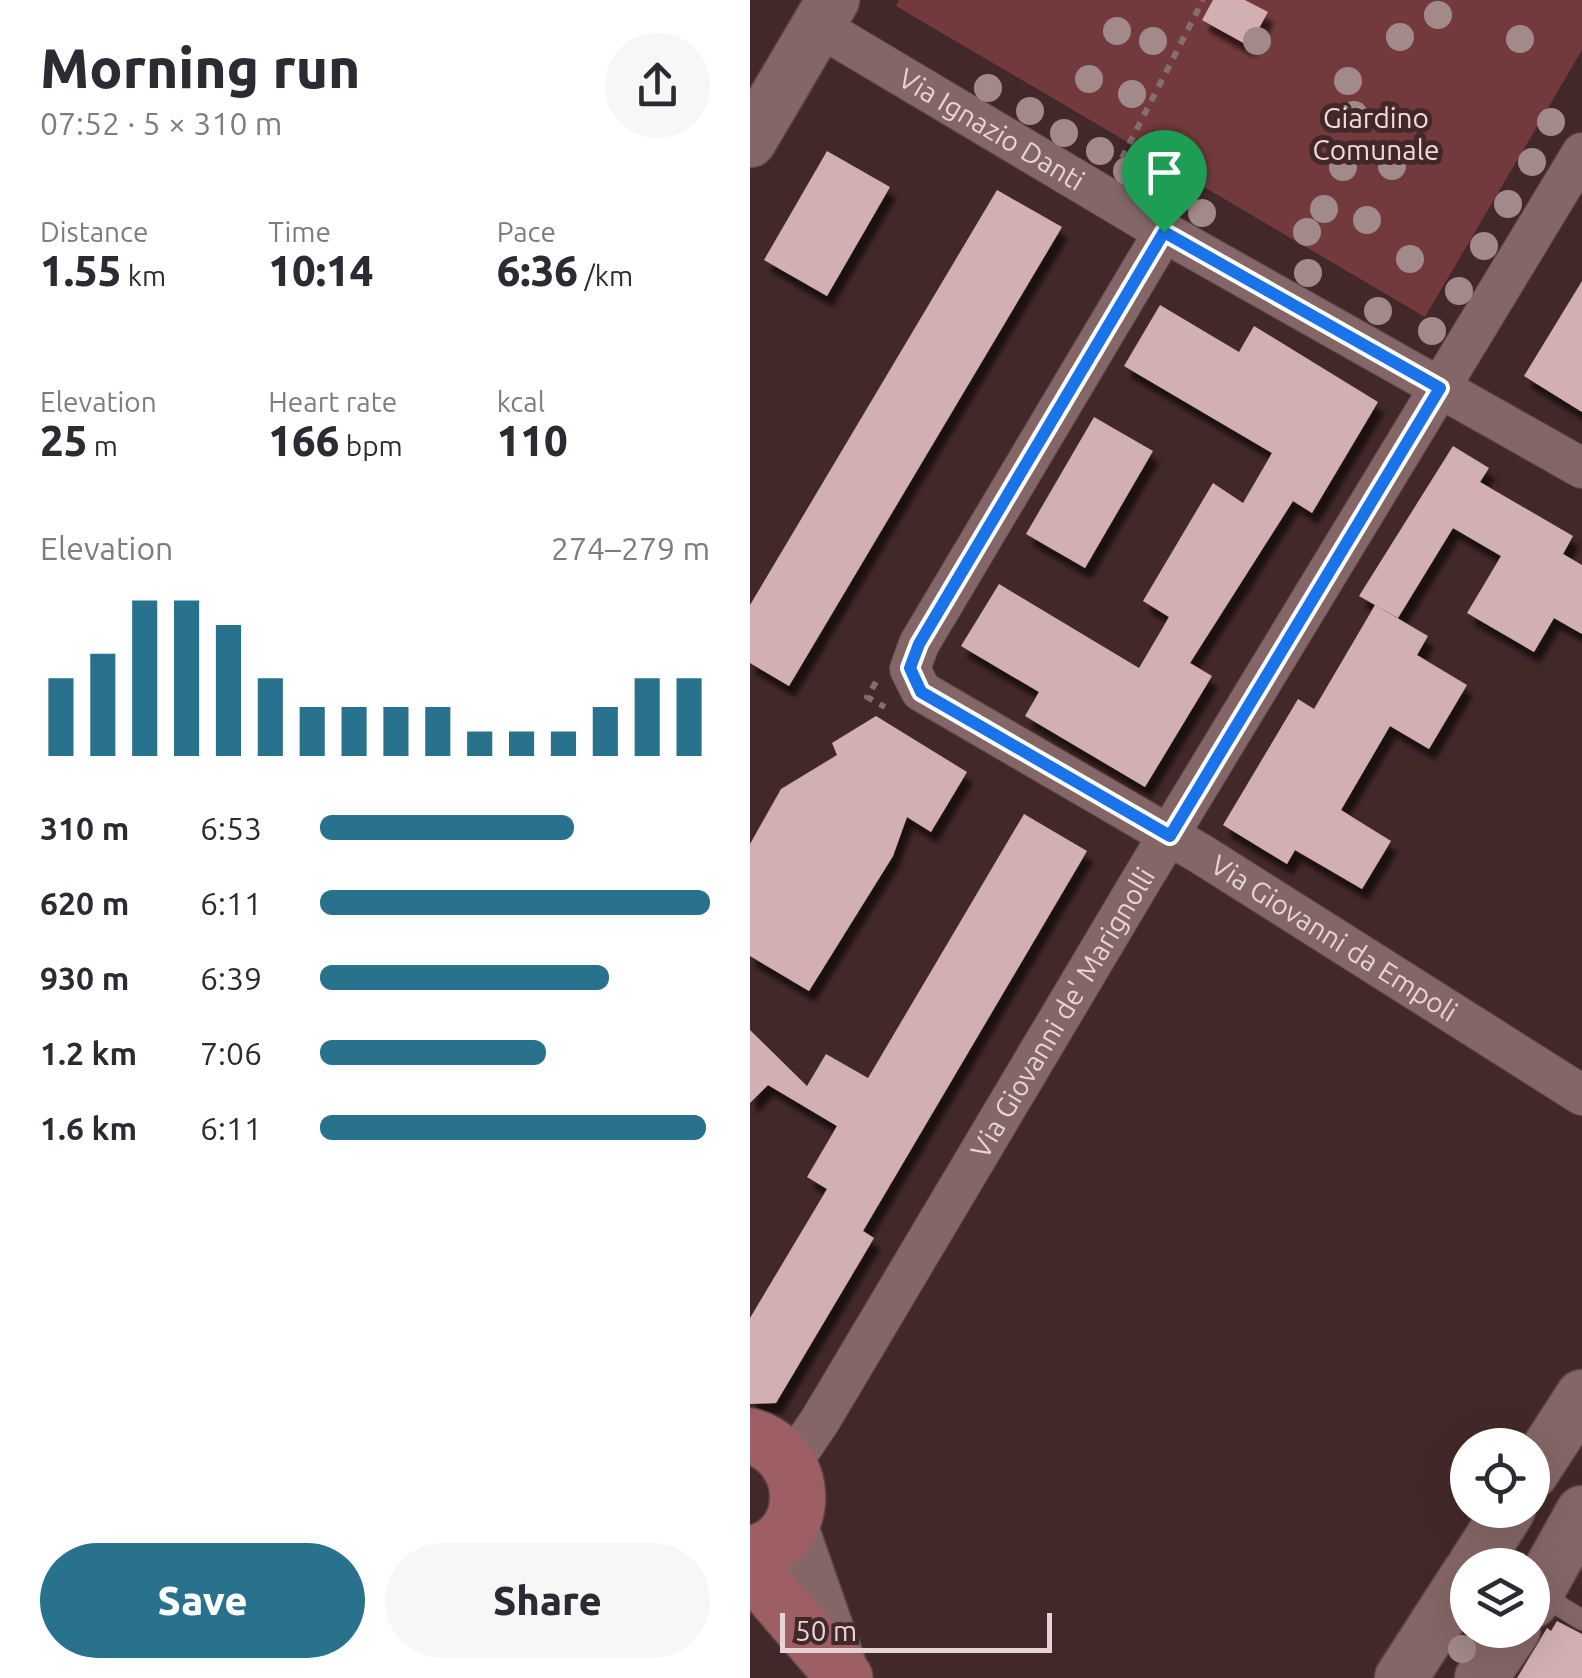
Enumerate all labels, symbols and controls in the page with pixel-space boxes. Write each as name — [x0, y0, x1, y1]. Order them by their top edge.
button: share — [605, 33, 710, 138]
text: Morning run — [40, 37, 361, 98]
street label: Via Ignazio Danti — [893, 62, 1090, 196]
park label: Giardino Comunale — [1313, 102, 1439, 165]
text: 07:52 · 5 × 310 m — [40, 105, 282, 141]
pin — [1122, 130, 1207, 233]
icon: arrive — [1137, 145, 1192, 200]
text: Distance — [40, 216, 148, 247]
text: Time — [268, 216, 331, 247]
text: Pace — [497, 216, 556, 247]
text: 1.55 — [40, 247, 121, 294]
text: 10:14 — [268, 247, 373, 294]
text: 6:36 — [497, 247, 578, 294]
text: km — [121, 260, 166, 291]
text: /km — [578, 260, 633, 291]
text: Elevation — [40, 386, 157, 417]
text: Heart rate — [268, 386, 397, 417]
text: kcal — [497, 386, 545, 417]
text: 25 — [40, 417, 87, 464]
text: 166 — [268, 417, 339, 464]
text: 110 — [497, 417, 568, 464]
text: m — [87, 430, 118, 461]
text: bpm — [339, 430, 403, 461]
text: Elevation — [40, 530, 173, 566]
text: 274–279 m — [551, 530, 710, 566]
text: 310 m — [40, 810, 129, 846]
text: 6:53 — [200, 810, 262, 846]
street label: Via Giovanni da Empoli — [1206, 848, 1463, 1027]
street label: Via Giovanni de' Marignolli — [964, 862, 1160, 1163]
text: 620 m — [40, 885, 129, 921]
text: 6:11 — [200, 885, 262, 921]
text: 930 m — [40, 960, 129, 996]
text: 6:39 — [200, 960, 262, 996]
text: 1.2 km — [40, 1035, 137, 1071]
text: 7:06 — [200, 1035, 262, 1071]
text: 1.6 km — [40, 1110, 137, 1146]
text: 6:11 — [200, 1110, 262, 1146]
map controls — [1450, 1428, 1550, 1648]
button: locate — [1450, 1428, 1550, 1528]
button: Save — [40, 1543, 365, 1658]
button: Share — [385, 1543, 710, 1658]
button: layers — [1450, 1548, 1550, 1648]
scale bar — [780, 1608, 1052, 1652]
text: 50 m — [795, 1615, 857, 1646]

